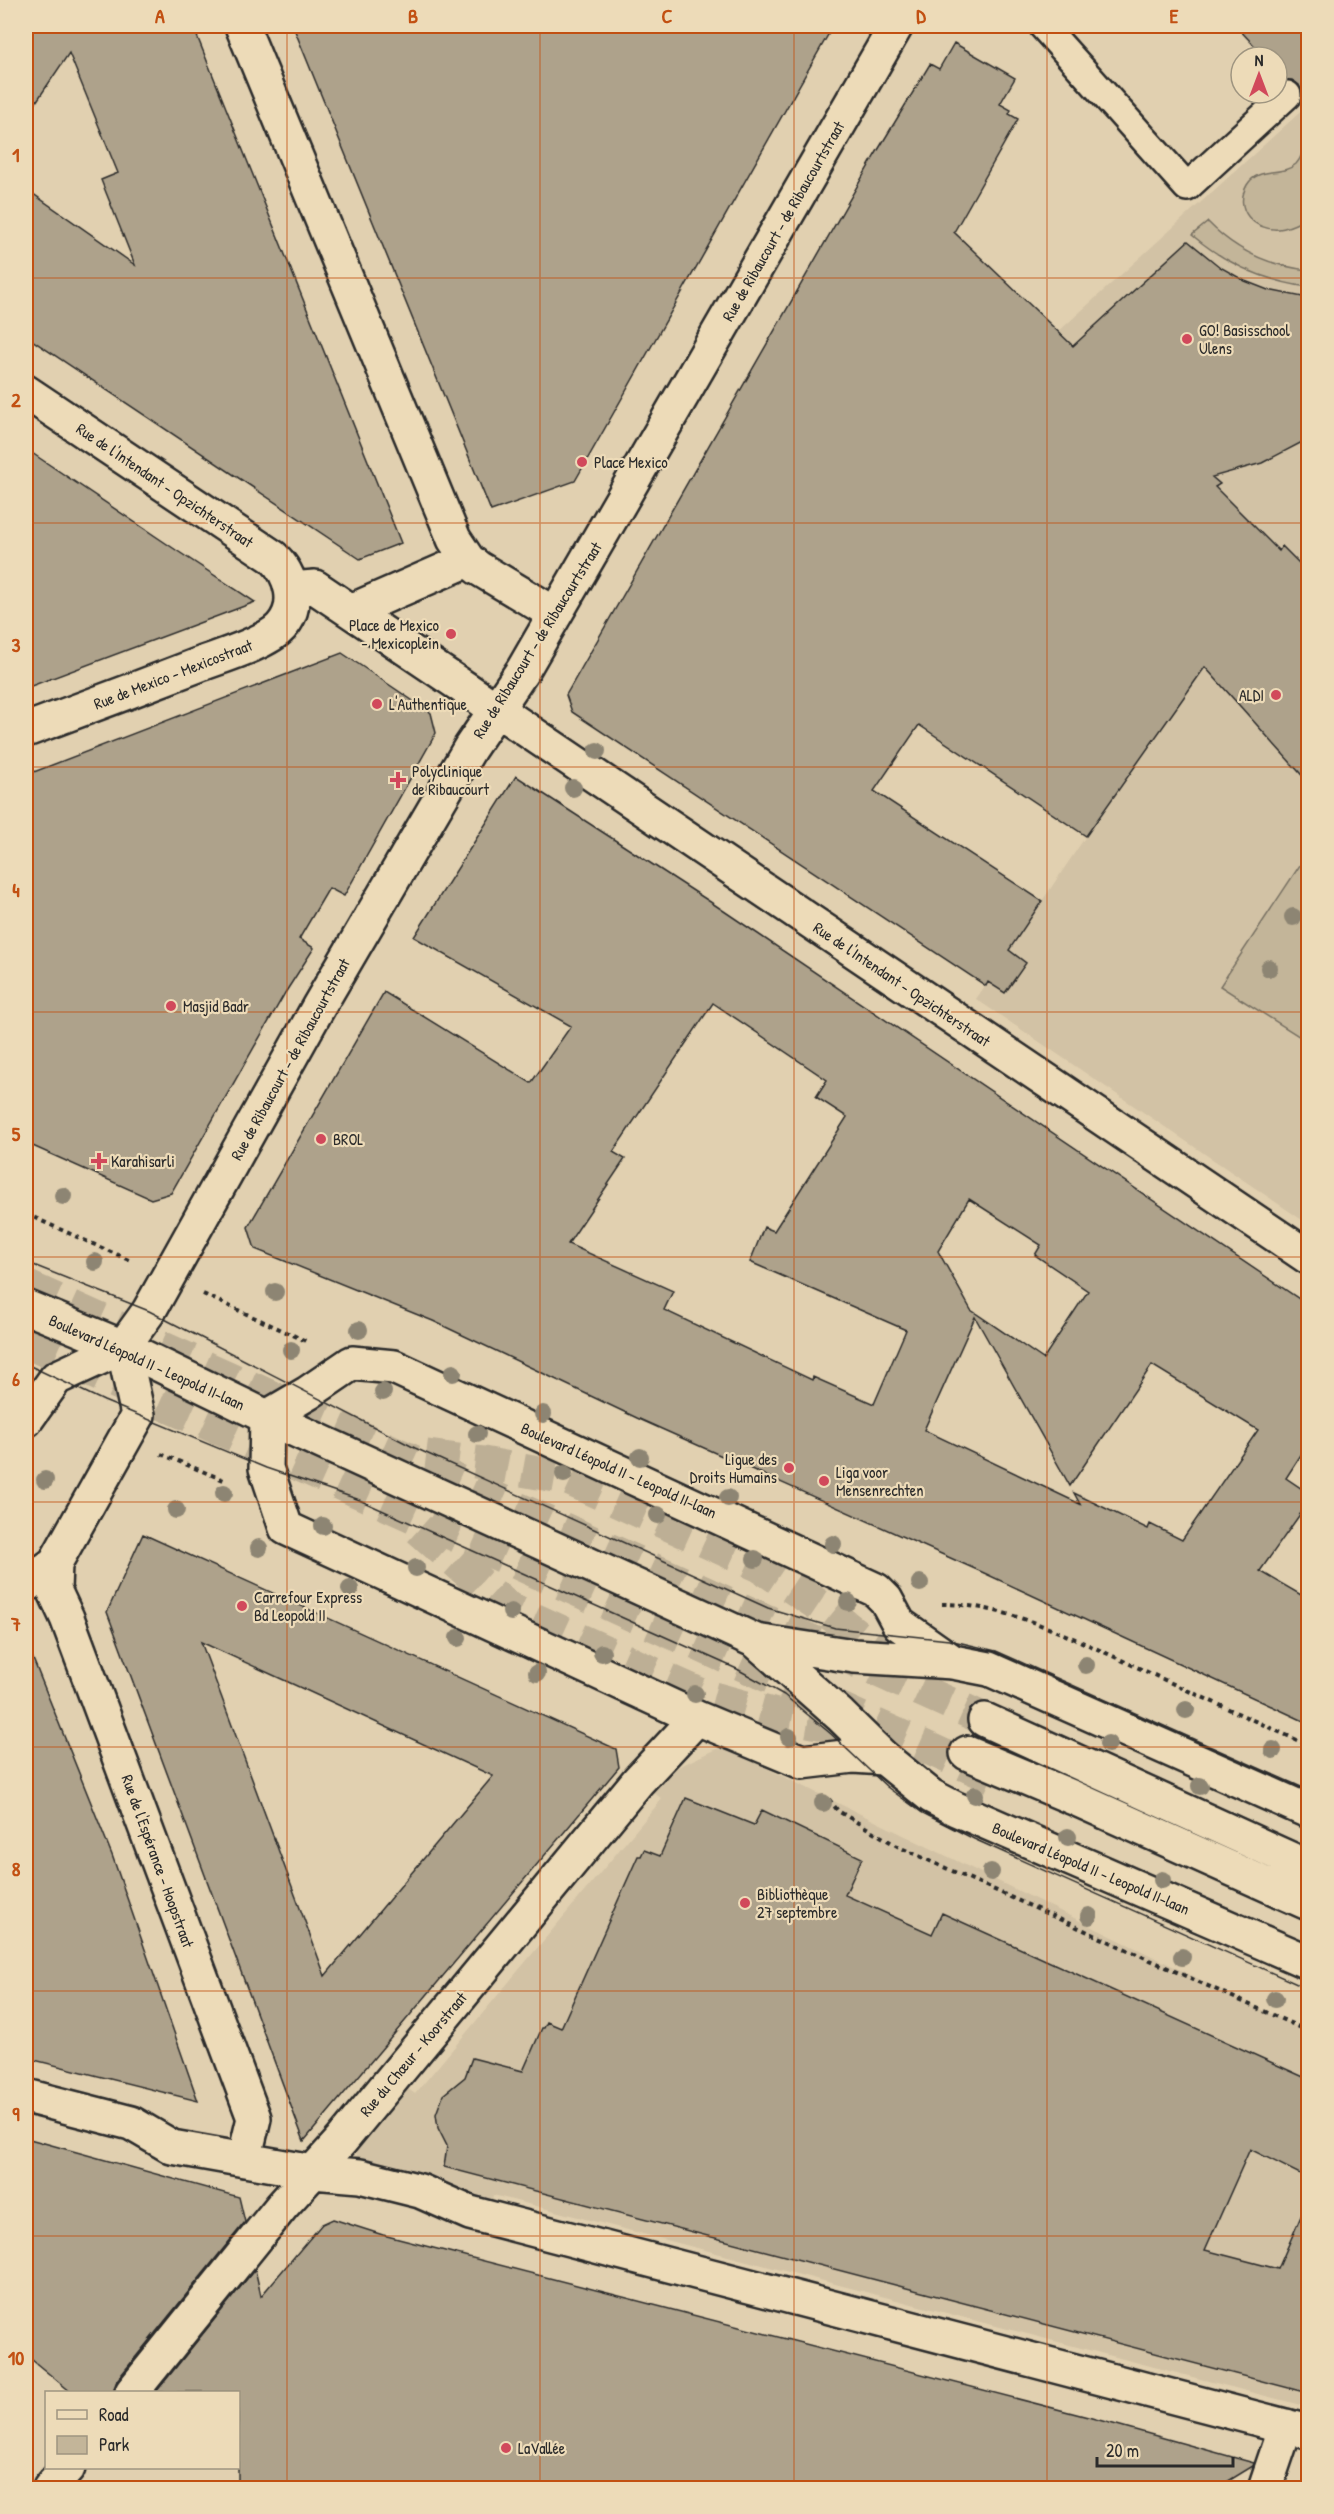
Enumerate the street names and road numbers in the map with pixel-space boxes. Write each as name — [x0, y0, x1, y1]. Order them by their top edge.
street label: Rue de Ribaucourt - de Ribaucourtstraat — [717, 116, 850, 325]
street label: Rue de l'Intendant - Opzichterstraat — [72, 417, 258, 553]
street label: Rue de Ribaucourt - de Ribaucourtstraat — [467, 537, 607, 742]
street label: Rue de Mexico - Mexicostraat — [90, 633, 256, 714]
street label: Rue de l'Intendant - Opzichterstraat — [809, 916, 995, 1052]
street label: Rue de Ribaucourt - de Ribaucourtstraat — [225, 954, 355, 1164]
street label: Boulevard Léopold II - Leopold II-laan — [46, 1309, 248, 1415]
street label: Boulevard Léopold II - Leopold II-laan — [518, 1417, 720, 1523]
street label: Rue de l'Espérance - Hoopstraat — [116, 1771, 200, 1951]
street label: Boulevard Léopold II - Leopold II-laan — [989, 1816, 1193, 1920]
street label: Rue du Chœur - Koorstraat — [354, 1987, 472, 2121]

